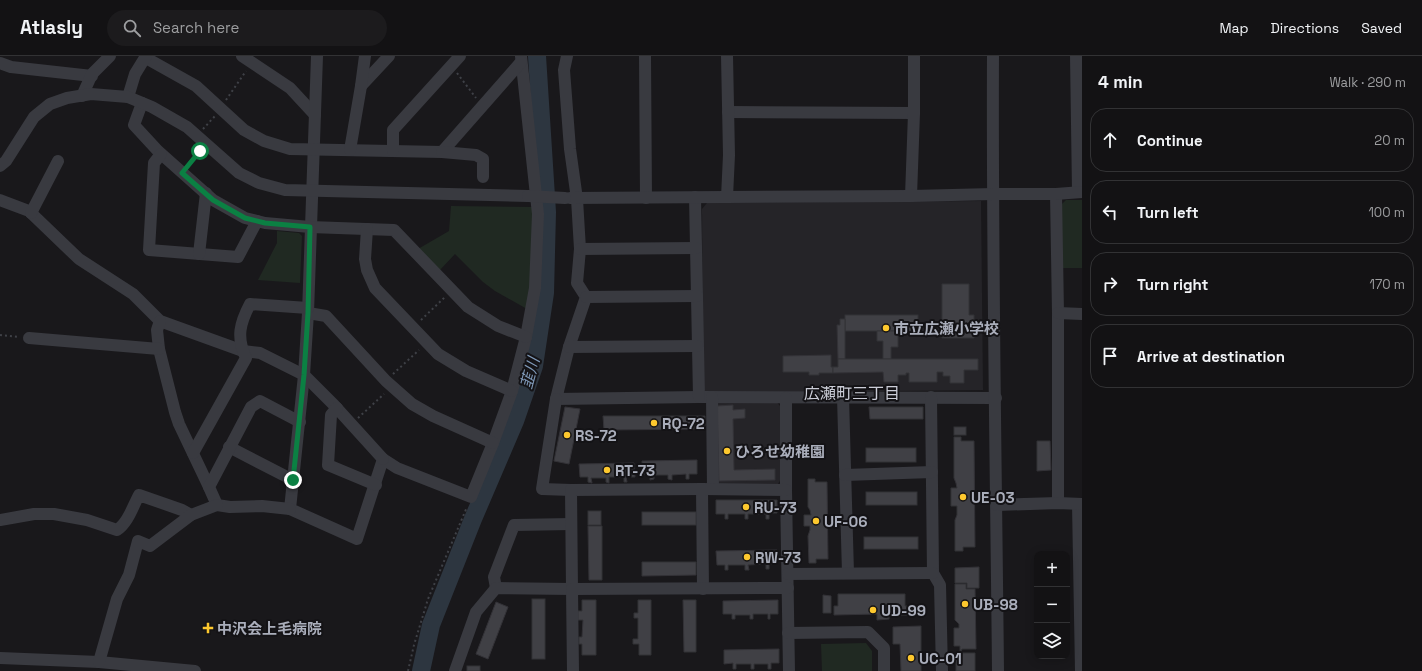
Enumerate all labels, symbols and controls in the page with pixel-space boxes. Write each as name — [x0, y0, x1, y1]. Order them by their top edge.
search box — [107, 10, 387, 46]
text: Atlasly — [20, 15, 83, 40]
icon: search — [121, 17, 143, 39]
text: Search here — [153, 18, 239, 37]
text: Map — [1219, 19, 1249, 37]
text: Directions — [1271, 19, 1339, 37]
text: Saved — [1361, 19, 1402, 37]
text: 4 min — [1098, 71, 1143, 93]
text: Walk · 290 m — [1329, 74, 1406, 91]
icon: ahead — [1099, 129, 1121, 151]
text: Continue — [1137, 131, 1203, 150]
text: 20 m — [1374, 132, 1405, 149]
route start — [191, 142, 209, 160]
icon: left — [1099, 201, 1121, 223]
text: Turn left — [1137, 203, 1199, 222]
text: 100 m — [1368, 204, 1405, 221]
icon: right — [1099, 273, 1121, 295]
text: Turn right — [1137, 275, 1208, 294]
text: 170 m — [1369, 276, 1405, 293]
place label: 市立広瀬小学校 — [894, 319, 999, 338]
marker: 市立広瀬小学校 — [881, 323, 891, 333]
icon: arrive — [1099, 345, 1121, 367]
text: Arrive at destination — [1137, 347, 1285, 366]
water label: 韮川 — [516, 353, 545, 391]
district label: 広瀬町三丁目 — [804, 383, 900, 404]
place label: RQ-72 — [662, 414, 705, 433]
marker: RQ-72 — [649, 418, 659, 428]
place label: RS-72 — [575, 426, 617, 445]
marker: RS-72 — [562, 430, 572, 440]
place label: ひろせ幼稚園 — [735, 442, 825, 461]
marker: ひろせ幼稚園 — [722, 446, 732, 456]
place label: RT-73 — [615, 461, 655, 480]
marker: RT-73 — [602, 465, 612, 475]
route end — [284, 471, 302, 489]
place label: UE-03 — [971, 488, 1015, 507]
marker: UE-03 — [958, 492, 968, 502]
place label: RU-73 — [754, 498, 797, 517]
marker: RU-73 — [741, 502, 751, 512]
place label: UF-06 — [824, 512, 868, 531]
marker: UF-06 — [811, 516, 821, 526]
place label: RW-73 — [755, 548, 801, 567]
map controls — [1034, 551, 1070, 659]
button: + — [1034, 551, 1070, 587]
marker: RW-73 — [742, 552, 752, 562]
button: − — [1034, 587, 1070, 623]
place label: UB-98 — [973, 595, 1018, 614]
marker: UB-98 — [960, 599, 970, 609]
place label: UD-99 — [881, 601, 926, 620]
marker: UD-99 — [868, 605, 878, 615]
place label: 中沢会上毛病院 — [217, 619, 322, 638]
marker: 中沢会上毛病院 — [202, 622, 214, 634]
button: layers — [1034, 623, 1070, 659]
place label: UC-01 — [919, 649, 962, 668]
marker: UC-01 — [906, 653, 916, 663]

